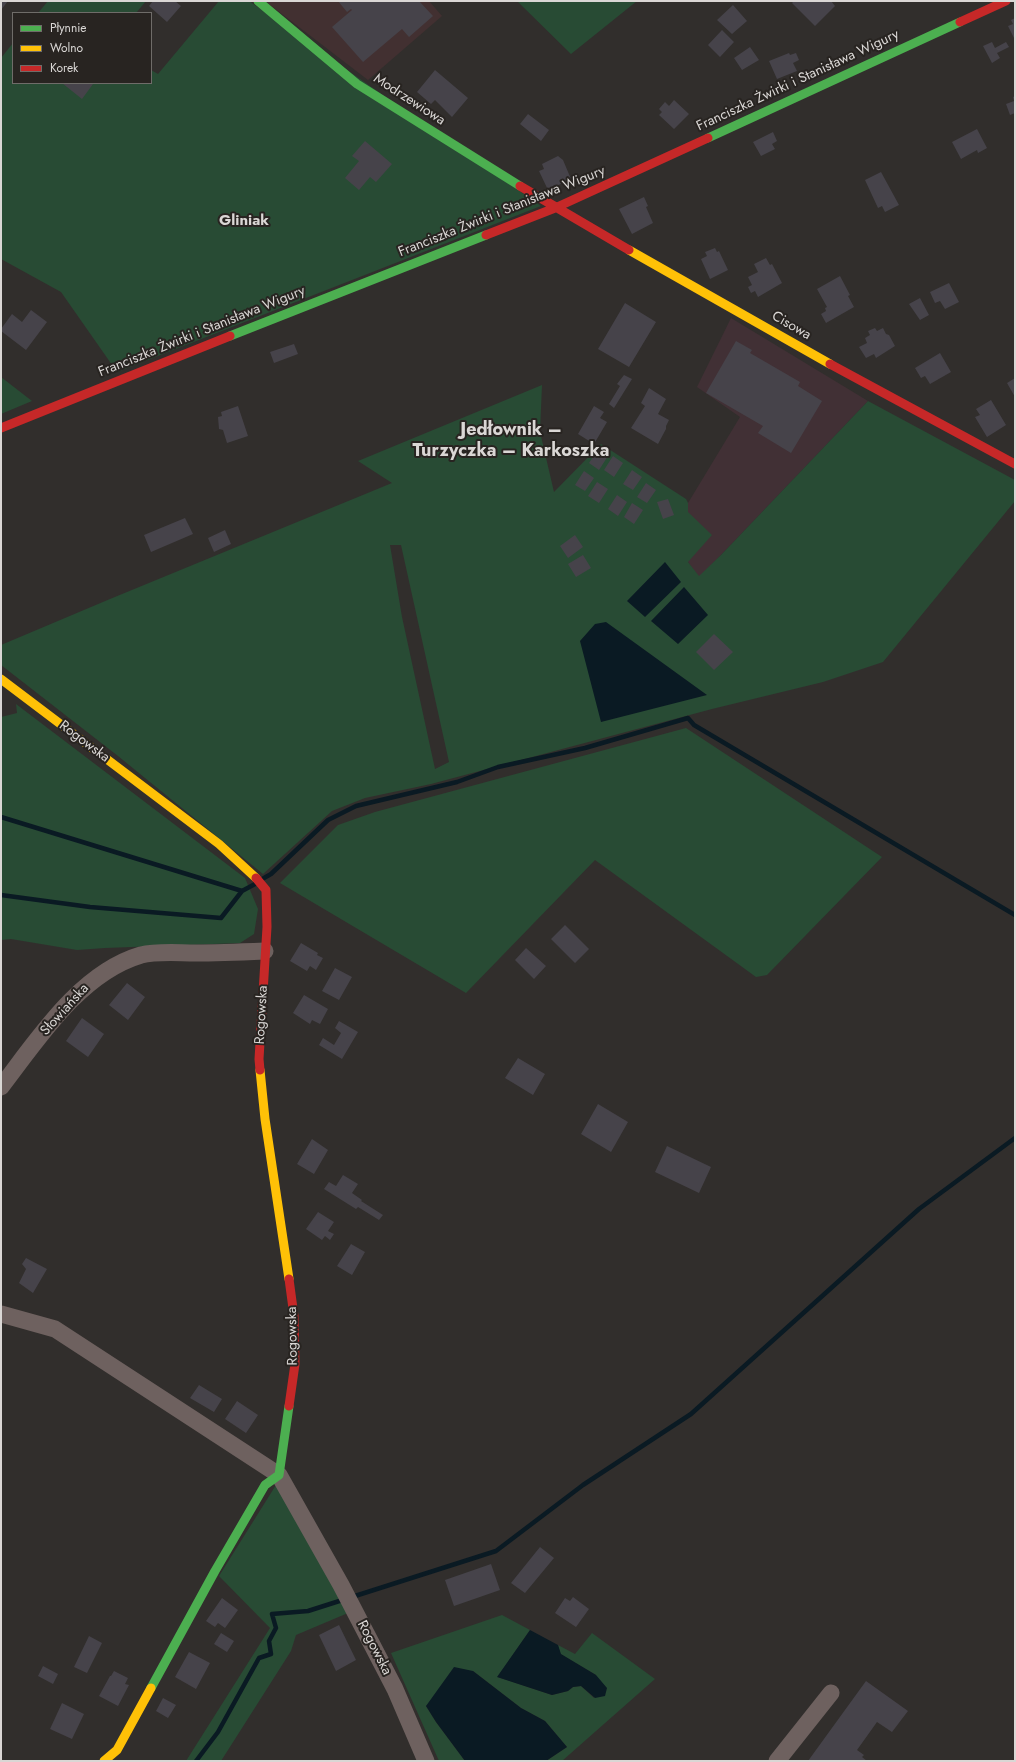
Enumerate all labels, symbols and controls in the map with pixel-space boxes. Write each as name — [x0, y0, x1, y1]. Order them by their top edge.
legend — [12, 12, 152, 84]
text: Płynnie — [50, 19, 87, 37]
street label: Franciszka Żwirki i Stanisława Wigury — [694, 27, 902, 135]
text: Wolno — [50, 39, 83, 57]
text: Korek — [50, 59, 78, 77]
street label: Modrzewiowa — [370, 71, 448, 129]
street label: Franciszka Żwirki i Stanisława Wigury — [396, 163, 608, 261]
district label: Gliniak — [219, 212, 269, 230]
street label: Franciszka Żwirki i Stanisława Wigury — [96, 283, 308, 381]
street label: Cisowa — [768, 308, 814, 344]
district label: Jedłownik – Turzyczka – Karkoszka — [412, 420, 610, 462]
street label: Rogowska — [55, 718, 113, 766]
street label: Słowiańska — [37, 981, 93, 1039]
street label: Rogowska — [252, 985, 272, 1045]
street label: Rogowska — [284, 1306, 302, 1366]
street label: Rogowska — [353, 1618, 395, 1678]

